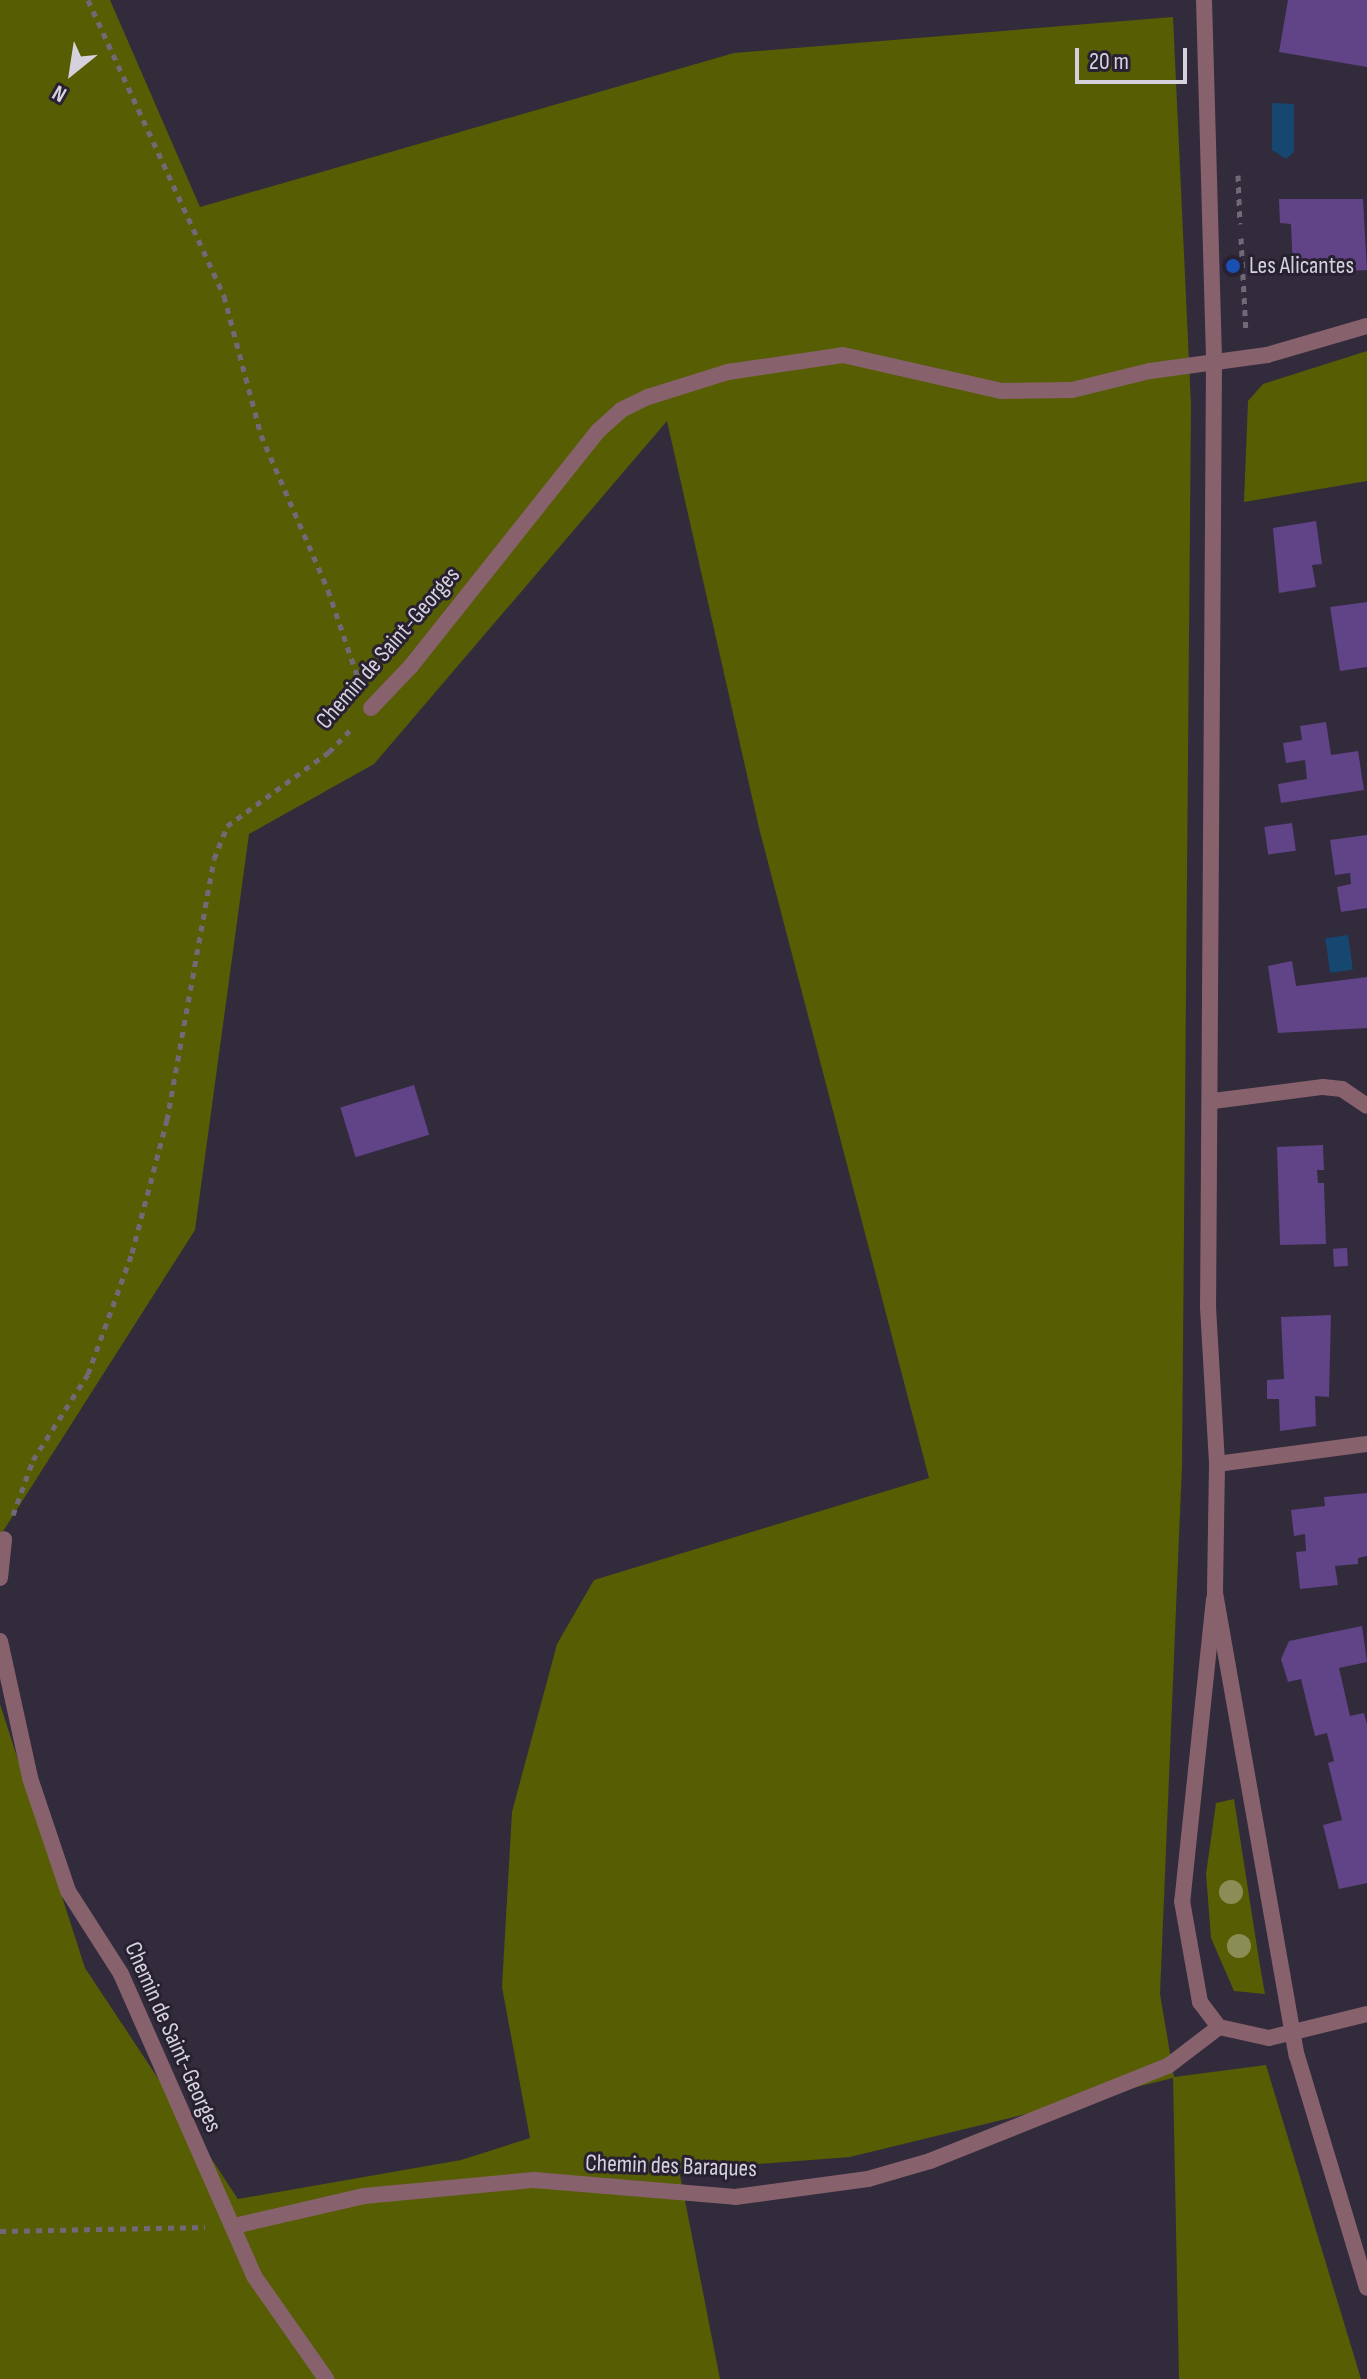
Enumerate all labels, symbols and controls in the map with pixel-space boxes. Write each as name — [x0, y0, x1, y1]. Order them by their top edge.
north arrow — [32, 32, 112, 112]
scale bar — [1079, 32, 1191, 82]
text: 20 m — [1089, 47, 1129, 76]
text: N — [48, 79, 72, 108]
place label: Les Alicantes — [1249, 252, 1354, 280]
marker: Les Alicantes — [1224, 257, 1242, 275]
street label: Chemin de Saint-Georges — [310, 561, 466, 735]
street label: Chemin de Saint-Georges — [118, 1937, 228, 2137]
street label: Chemin des Baraques — [585, 2149, 757, 2183]

